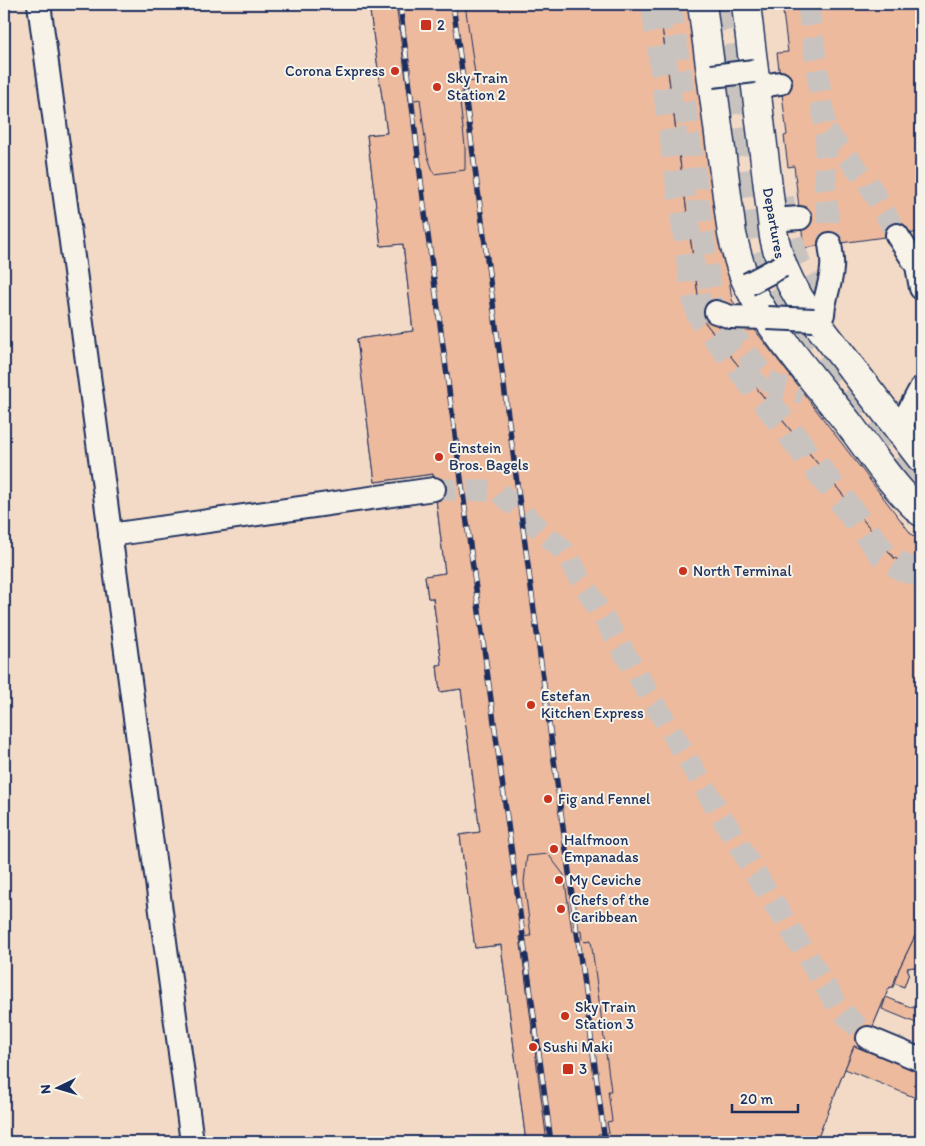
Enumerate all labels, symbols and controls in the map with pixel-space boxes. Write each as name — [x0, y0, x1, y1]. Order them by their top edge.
place label: 2 — [437, 16, 445, 34]
marker: 2 — [419, 18, 433, 32]
place label: Corona Express — [285, 62, 385, 80]
marker: Corona Express — [389, 65, 401, 77]
place label: Sky Train Station 2 — [447, 69, 509, 104]
marker: Sky Train Station 2 — [431, 81, 443, 93]
street label: Departures — [759, 186, 789, 260]
place label: Einstein Bros. Bagels — [449, 439, 529, 474]
marker: Einstein Bros. Bagels — [433, 451, 445, 463]
place label: North Terminal — [693, 562, 792, 580]
marker: North Terminal — [677, 565, 689, 577]
place label: Estefan Kitchen Express — [541, 687, 644, 722]
marker: Estefan Kitchen Express — [525, 699, 537, 711]
place label: Fig and Fennel — [558, 790, 651, 808]
marker: Fig and Fennel — [542, 793, 554, 805]
place label: Halfmoon Empanadas — [564, 831, 639, 866]
marker: Halfmoon Empanadas — [548, 843, 560, 855]
place label: My Ceviche — [569, 871, 641, 889]
marker: My Ceviche — [553, 874, 565, 886]
place label: Chefs of the Caribbean — [571, 891, 649, 926]
marker: Chefs of the Caribbean — [555, 903, 567, 915]
place label: Sky Train Station 3 — [575, 998, 637, 1033]
marker: Sky Train Station 3 — [559, 1010, 571, 1022]
place label: Sushi Maki — [543, 1038, 613, 1056]
marker: Sushi Maki — [527, 1041, 539, 1053]
place label: 3 — [579, 1060, 587, 1078]
marker: 3 — [561, 1062, 575, 1076]
north arrow — [32, 1064, 82, 1114]
scale bar — [732, 1081, 799, 1113]
text: N — [37, 1084, 54, 1095]
text: 20 m — [740, 1090, 774, 1108]

